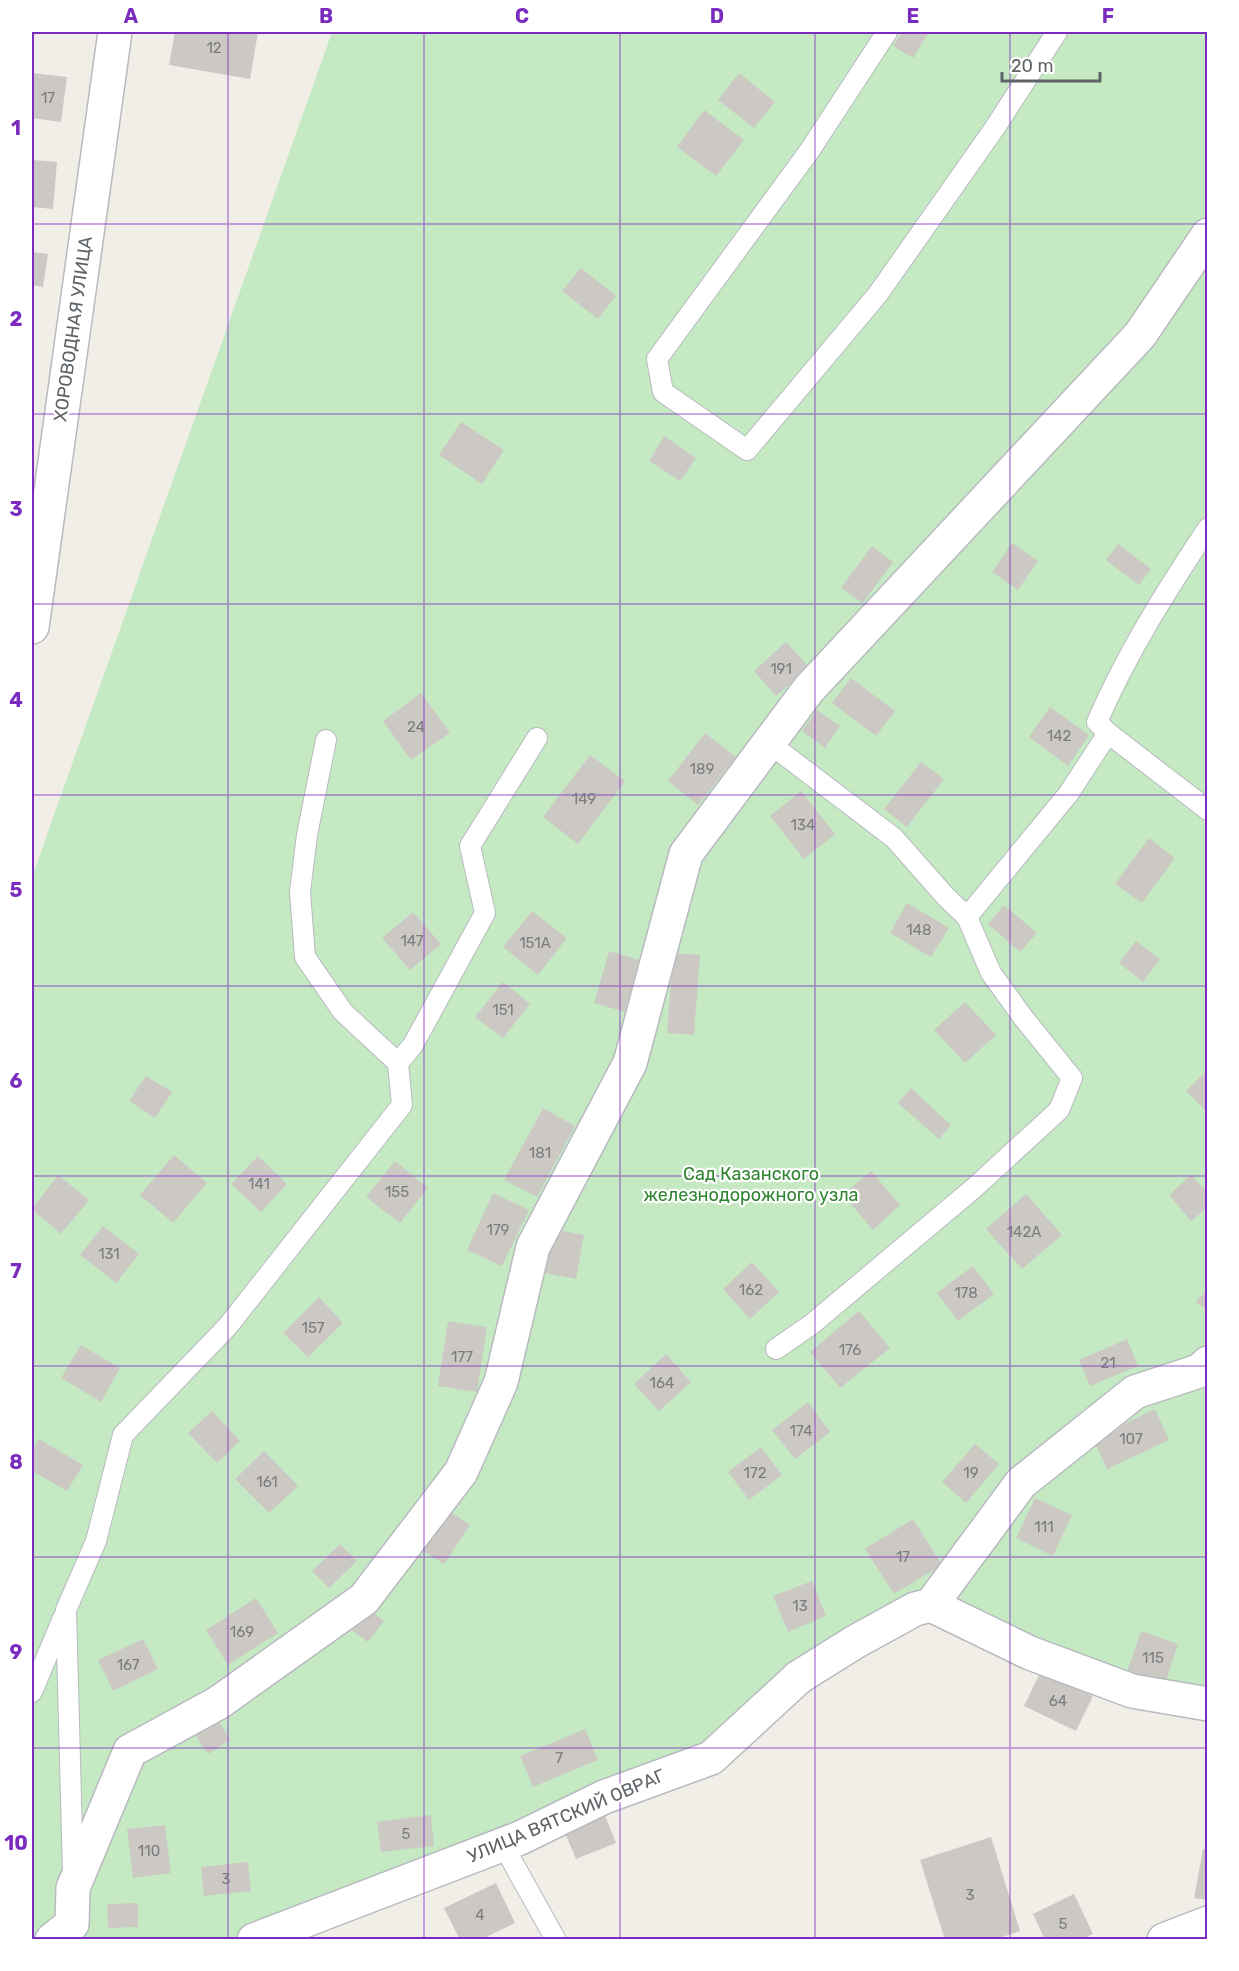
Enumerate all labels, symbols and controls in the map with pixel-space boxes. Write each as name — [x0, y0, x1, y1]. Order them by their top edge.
text: A — [124, 4, 139, 28]
text: B — [319, 4, 333, 28]
text: C — [515, 4, 529, 28]
text: D — [710, 4, 724, 28]
text: E — [907, 4, 919, 28]
text: F — [1102, 4, 1114, 28]
house number: 12 — [206, 39, 222, 57]
scale bar — [1002, 45, 1100, 83]
text: 20 m — [1011, 55, 1053, 77]
house number: 17 — [41, 89, 55, 107]
text: 1 — [11, 116, 21, 140]
street label: ХОРОВОДНАЯ УЛИЦА — [49, 235, 97, 423]
text: 2 — [10, 307, 23, 331]
text: 3 — [9, 497, 23, 521]
house number: 191 — [770, 660, 792, 678]
text: 4 — [9, 688, 23, 712]
house number: 24 — [407, 718, 425, 736]
house number: 142 — [1047, 727, 1071, 745]
house number: 189 — [690, 760, 715, 778]
house number: 149 — [572, 790, 596, 808]
house number: 134 — [791, 816, 815, 834]
text: 5 — [10, 878, 23, 902]
house number: 148 — [906, 921, 932, 939]
house number: 147 — [400, 932, 424, 950]
house number: 151А — [519, 934, 551, 952]
house number: 151 — [492, 1001, 514, 1019]
text: 6 — [9, 1069, 23, 1093]
house number: 181 — [529, 1144, 551, 1162]
park label: Сад Казанского железнодорожного узла — [643, 1163, 859, 1206]
house number: 141 — [248, 1175, 270, 1193]
house number: 155 — [385, 1183, 409, 1201]
house number: 179 — [486, 1221, 510, 1239]
house number: 142А — [1007, 1223, 1041, 1241]
house number: 131 — [98, 1245, 120, 1263]
text: 7 — [10, 1259, 22, 1283]
house number: 162 — [739, 1281, 763, 1299]
house number: 178 — [954, 1284, 978, 1302]
house number: 157 — [301, 1319, 325, 1337]
house number: 176 — [839, 1341, 861, 1359]
house number: 177 — [451, 1348, 473, 1366]
house number: 21 — [1100, 1354, 1116, 1372]
house number: 164 — [650, 1374, 674, 1392]
house number: 174 — [790, 1422, 812, 1440]
house number: 107 — [1119, 1430, 1143, 1448]
text: 8 — [9, 1450, 23, 1474]
house number: 172 — [744, 1464, 767, 1482]
house number: 19 — [963, 1464, 979, 1482]
house number: 161 — [256, 1473, 278, 1491]
house number: 111 — [1034, 1518, 1054, 1536]
house number: 17 — [896, 1548, 910, 1566]
house number: 13 — [792, 1597, 808, 1615]
house number: 169 — [230, 1623, 254, 1641]
text: 9 — [10, 1640, 23, 1664]
house number: 115 — [1142, 1649, 1164, 1667]
house number: 167 — [117, 1656, 140, 1674]
house number: 64 — [1049, 1692, 1067, 1710]
house number: 7 — [555, 1749, 563, 1767]
street label: УЛИЦА ВЯТСКИЙ ОВРАГ — [464, 1764, 668, 1868]
house number: 5 — [402, 1825, 411, 1843]
text: 10 — [4, 1831, 28, 1855]
house number: 110 — [138, 1842, 160, 1860]
house number: 3 — [221, 1870, 231, 1888]
house number: 3 — [965, 1886, 975, 1904]
house number: 4 — [475, 1906, 485, 1924]
house number: 5 — [1059, 1915, 1068, 1933]

